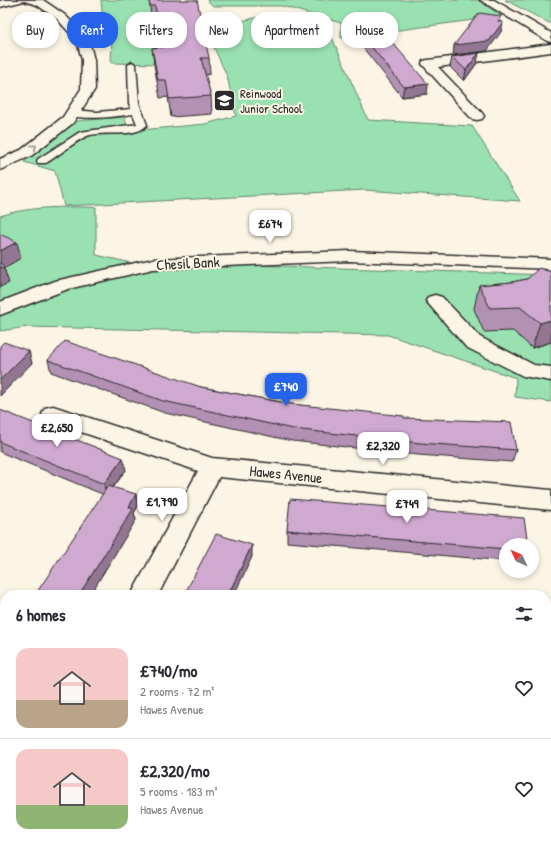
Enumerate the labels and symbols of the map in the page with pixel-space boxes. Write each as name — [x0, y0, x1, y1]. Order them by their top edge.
place label: Reinwood Junior School — [240, 84, 303, 117]
school or university icon: Reinwood Junior School — [212, 87, 238, 113]
one-way arrow — [30, 144, 37, 151]
pin: £674 — [246, 210, 294, 244]
street label: Chesil Bank — [156, 251, 220, 275]
pin: £740 — [262, 373, 310, 407]
pin: £2,650 — [24, 414, 90, 448]
pin: £2,320 — [350, 432, 416, 466]
street label: Hawes Avenue — [249, 460, 323, 488]
pin: £1,790 — [129, 488, 195, 522]
pin: £749 — [383, 490, 431, 524]
north arrow — [499, 538, 539, 578]

